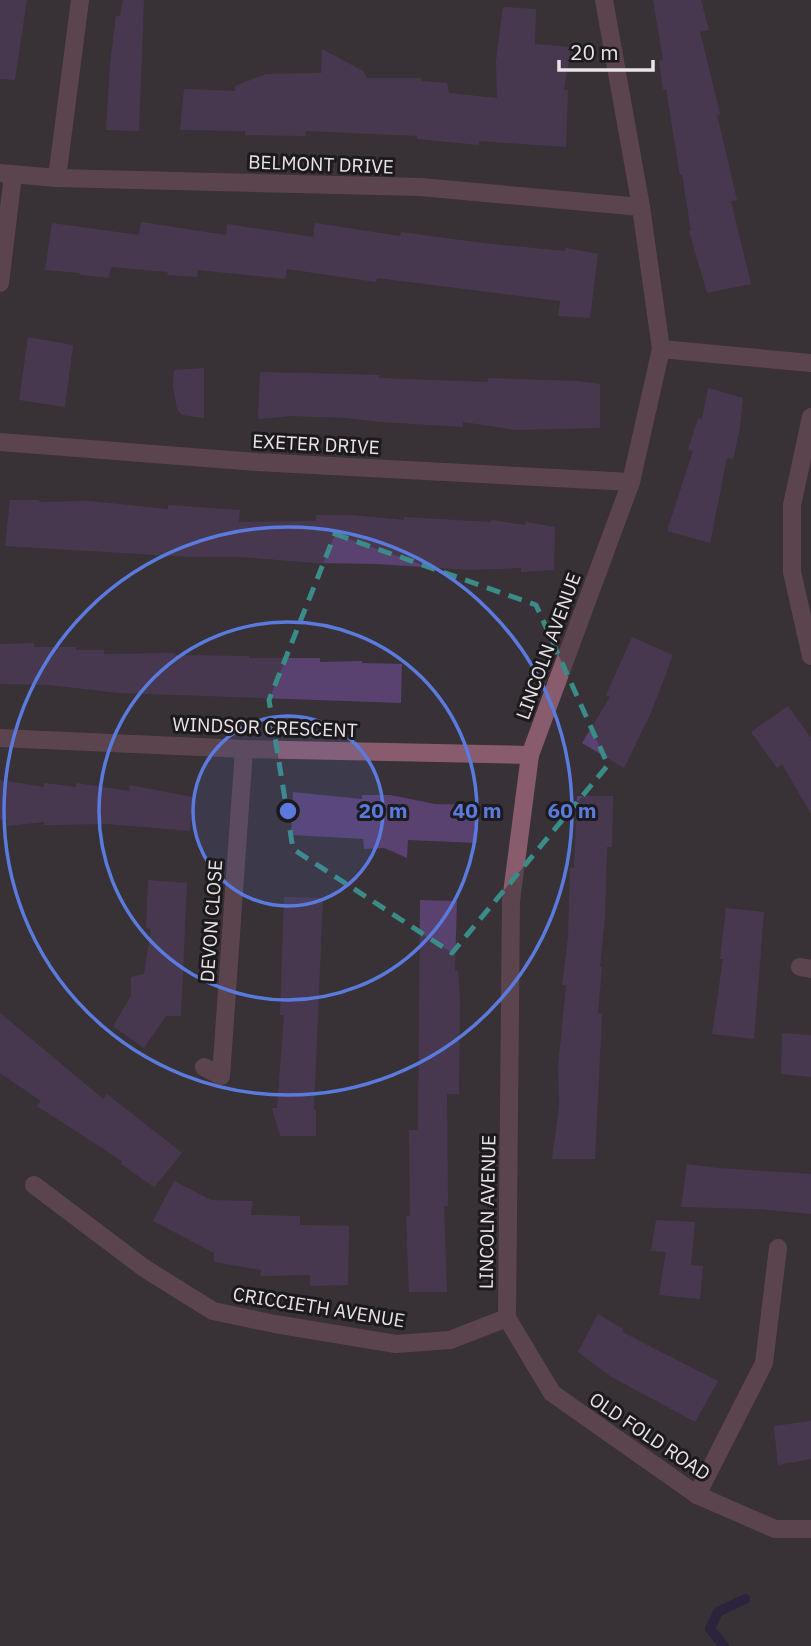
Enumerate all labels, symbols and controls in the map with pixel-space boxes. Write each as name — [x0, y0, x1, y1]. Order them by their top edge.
scale bar — [559, 28, 654, 72]
text: 20 m — [570, 38, 619, 66]
street label: BELMONT DRIVE — [248, 149, 394, 179]
street label: EXETER DRIVE — [252, 429, 380, 459]
street label: LINCOLN AVENUE — [510, 569, 586, 723]
street label: WINDSOR CRESCENT — [172, 712, 358, 742]
text: 20 m — [359, 796, 407, 824]
text: 40 m — [453, 796, 501, 824]
text: 60 m — [548, 796, 596, 824]
centre of rings — [276, 799, 300, 823]
street label: DEVON CLOSE — [195, 859, 227, 983]
street label: LINCOLN AVENUE — [474, 1135, 500, 1289]
street label: CRICCIETH AVENUE — [231, 1282, 407, 1332]
street label: OLD FOLD ROAD — [585, 1387, 715, 1485]

